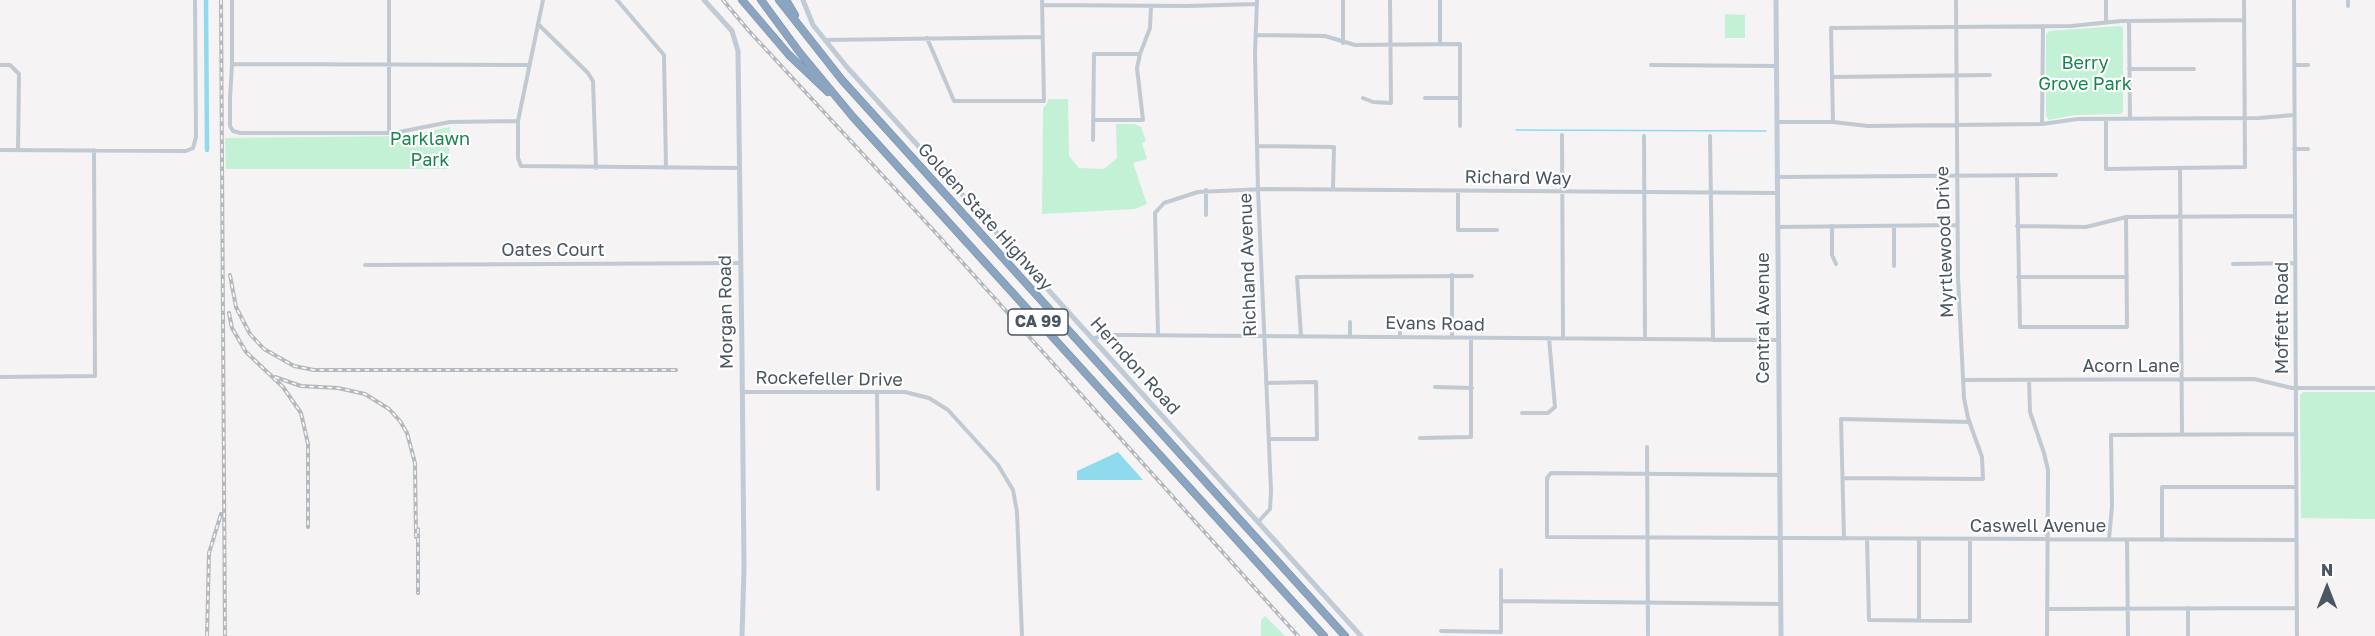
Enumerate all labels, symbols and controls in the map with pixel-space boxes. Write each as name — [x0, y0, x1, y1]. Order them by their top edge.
park label: Berry Grove Park — [2038, 52, 2132, 94]
park label: Parklawn Park — [390, 128, 470, 170]
street label: Golden State Highway — [913, 139, 1057, 295]
street label: Richard Way — [1464, 166, 1572, 190]
street label: Myrtlewood Drive — [1932, 166, 1958, 318]
street label: Richland Avenue — [1235, 193, 1261, 337]
street label: Oates Court — [501, 239, 605, 261]
street label: Central Avenue — [1752, 252, 1774, 384]
street label: Morgan Road — [714, 255, 738, 369]
street label: Moffett Road — [2271, 262, 2293, 374]
road number: CA 99 — [1008, 309, 1068, 335]
street label: Evans Road — [1385, 312, 1485, 336]
street label: Herndon Road — [1086, 313, 1184, 419]
street label: Acorn Lane — [2082, 355, 2180, 377]
street label: Rockefeller Drive — [755, 367, 903, 391]
street label: Caswell Avenue — [1970, 515, 2106, 537]
north arrow — [2297, 558, 2357, 618]
text: N — [2321, 560, 2333, 580]

